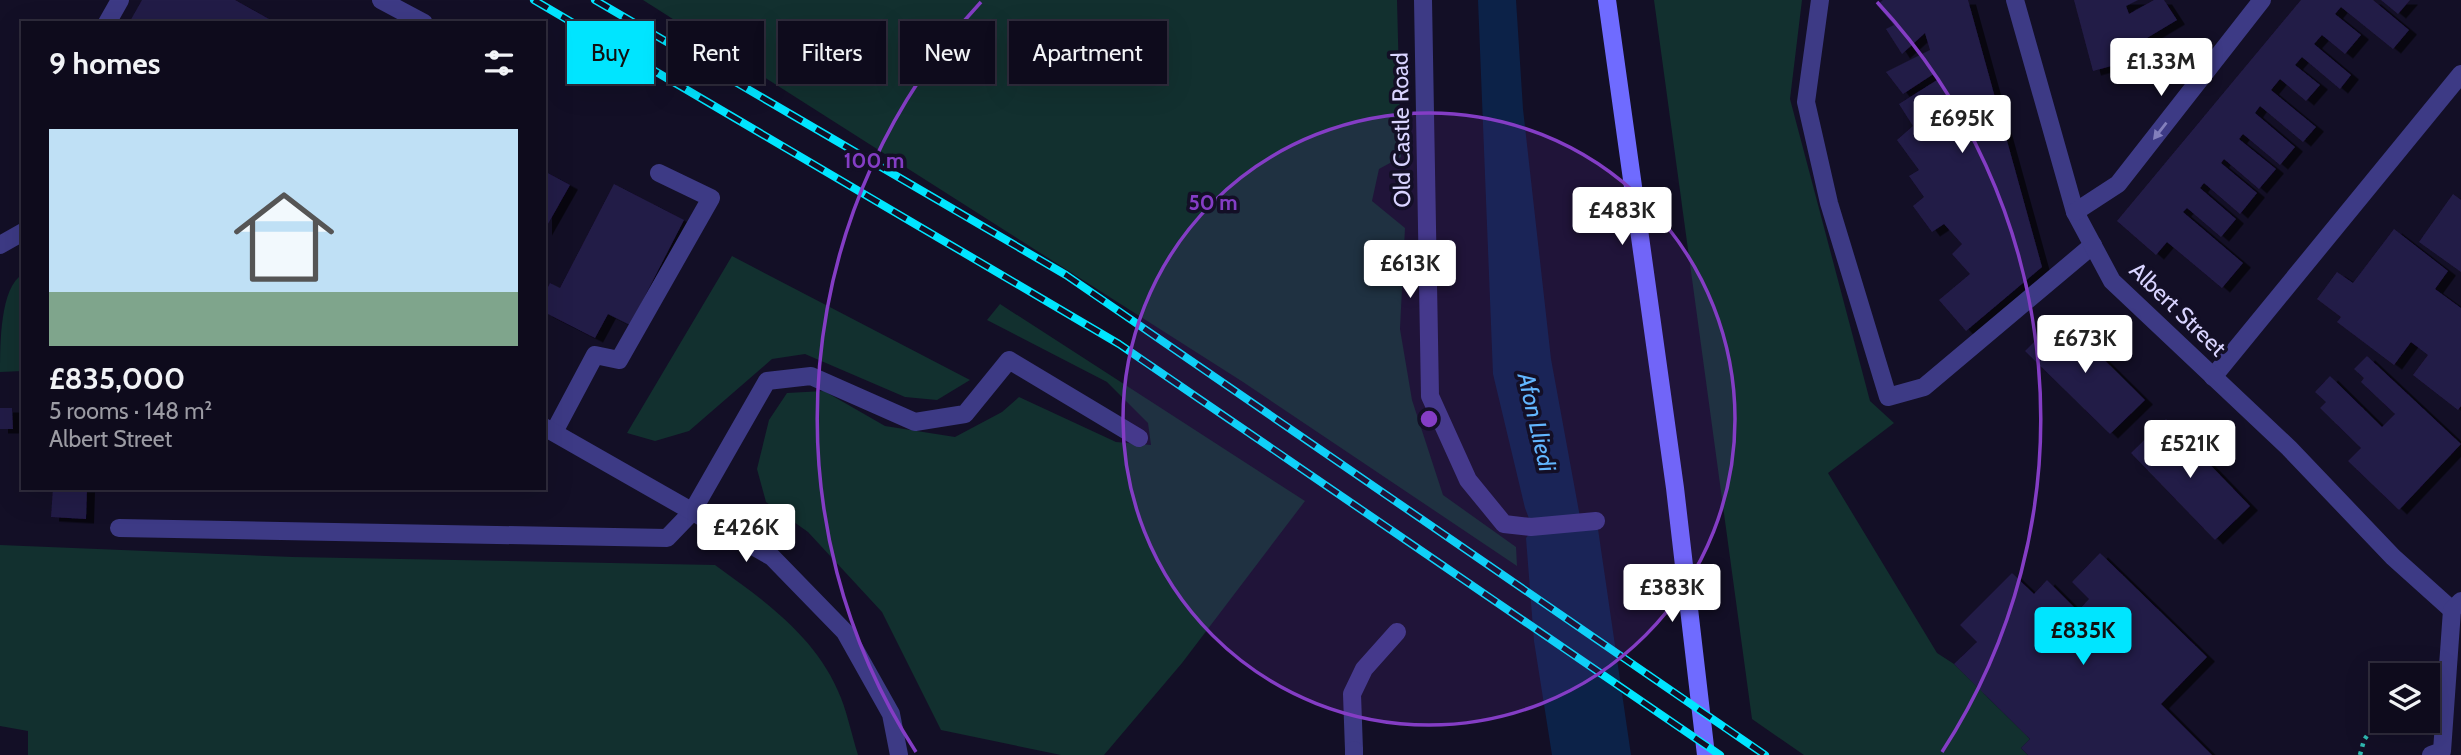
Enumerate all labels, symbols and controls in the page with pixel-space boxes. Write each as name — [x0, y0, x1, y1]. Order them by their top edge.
chip: Buy — [567, 21, 654, 84]
chip: Rent — [668, 21, 764, 84]
chip: Filters — [778, 21, 886, 84]
chip: New — [900, 21, 995, 84]
chip: Apartment — [1009, 21, 1167, 84]
pin: £1.33M — [2104, 38, 2218, 98]
icon: filters — [480, 44, 518, 82]
text: 9 homes — [49, 45, 160, 82]
text: £1.33M — [2126, 47, 2196, 75]
street label: Old Castle Road — [1386, 52, 1416, 208]
pin: £695K — [1913, 96, 2011, 155]
text: £695K — [1930, 104, 1994, 132]
one-way arrow — [2153, 122, 2167, 140]
text: 100 m — [844, 148, 904, 173]
icon: home — [221, 174, 347, 300]
pin: £483K — [1573, 188, 1671, 247]
text: 50 m — [1188, 190, 1238, 215]
text: £483K — [1589, 196, 1655, 224]
pin: £613K — [1361, 240, 1459, 300]
text: £613K — [1380, 249, 1440, 277]
street label: Albert Street — [2124, 256, 2232, 362]
pin: £673K — [2036, 316, 2134, 375]
text: £673K — [2053, 324, 2117, 352]
text: £835,000 — [49, 360, 185, 397]
water label: Afon Lliedi — [1511, 369, 1563, 475]
text: 5 rooms · 148 m² — [49, 397, 212, 425]
centre of rings — [1417, 407, 1441, 431]
pin: £521K — [2141, 420, 2239, 480]
text: Albert Street — [49, 425, 172, 453]
text: £521K — [2160, 429, 2220, 457]
pin: £426K — [697, 504, 795, 564]
text: £426K — [713, 513, 779, 541]
pin: £383K — [1623, 564, 1721, 624]
text: £383K — [1639, 573, 1705, 601]
pin: £835K — [2034, 608, 2132, 667]
text: £835K — [2050, 616, 2116, 644]
map controls — [2370, 663, 2440, 733]
button: layers — [2370, 663, 2440, 733]

